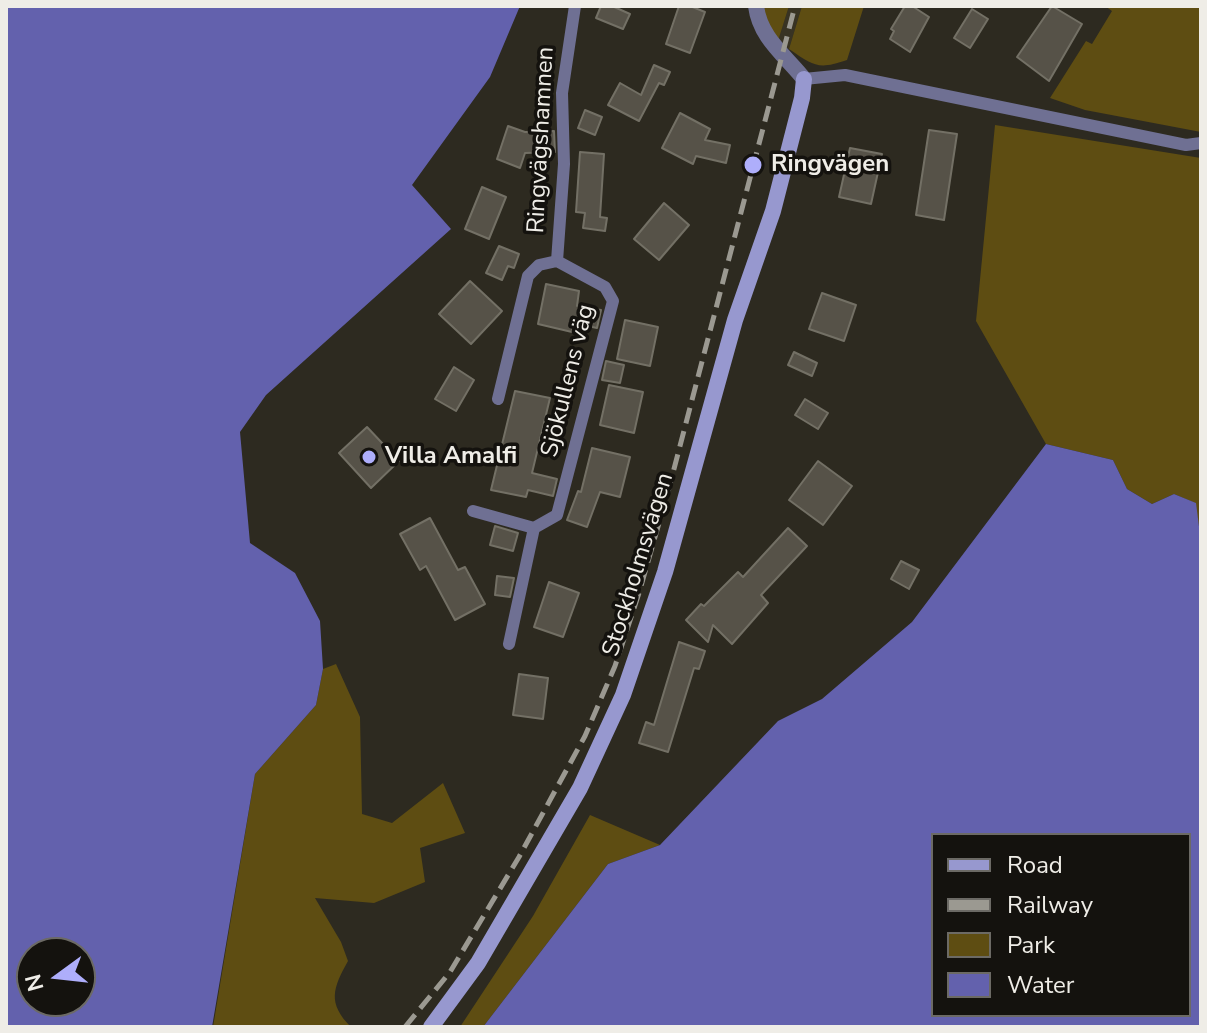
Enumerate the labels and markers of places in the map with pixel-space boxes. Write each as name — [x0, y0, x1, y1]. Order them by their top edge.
place label: Ringvägen — [771, 151, 889, 179]
marker: Ringvägen — [742, 154, 764, 176]
place label: Villa Amalfi — [385, 443, 517, 471]
marker: Villa Amalfi — [360, 448, 378, 466]

